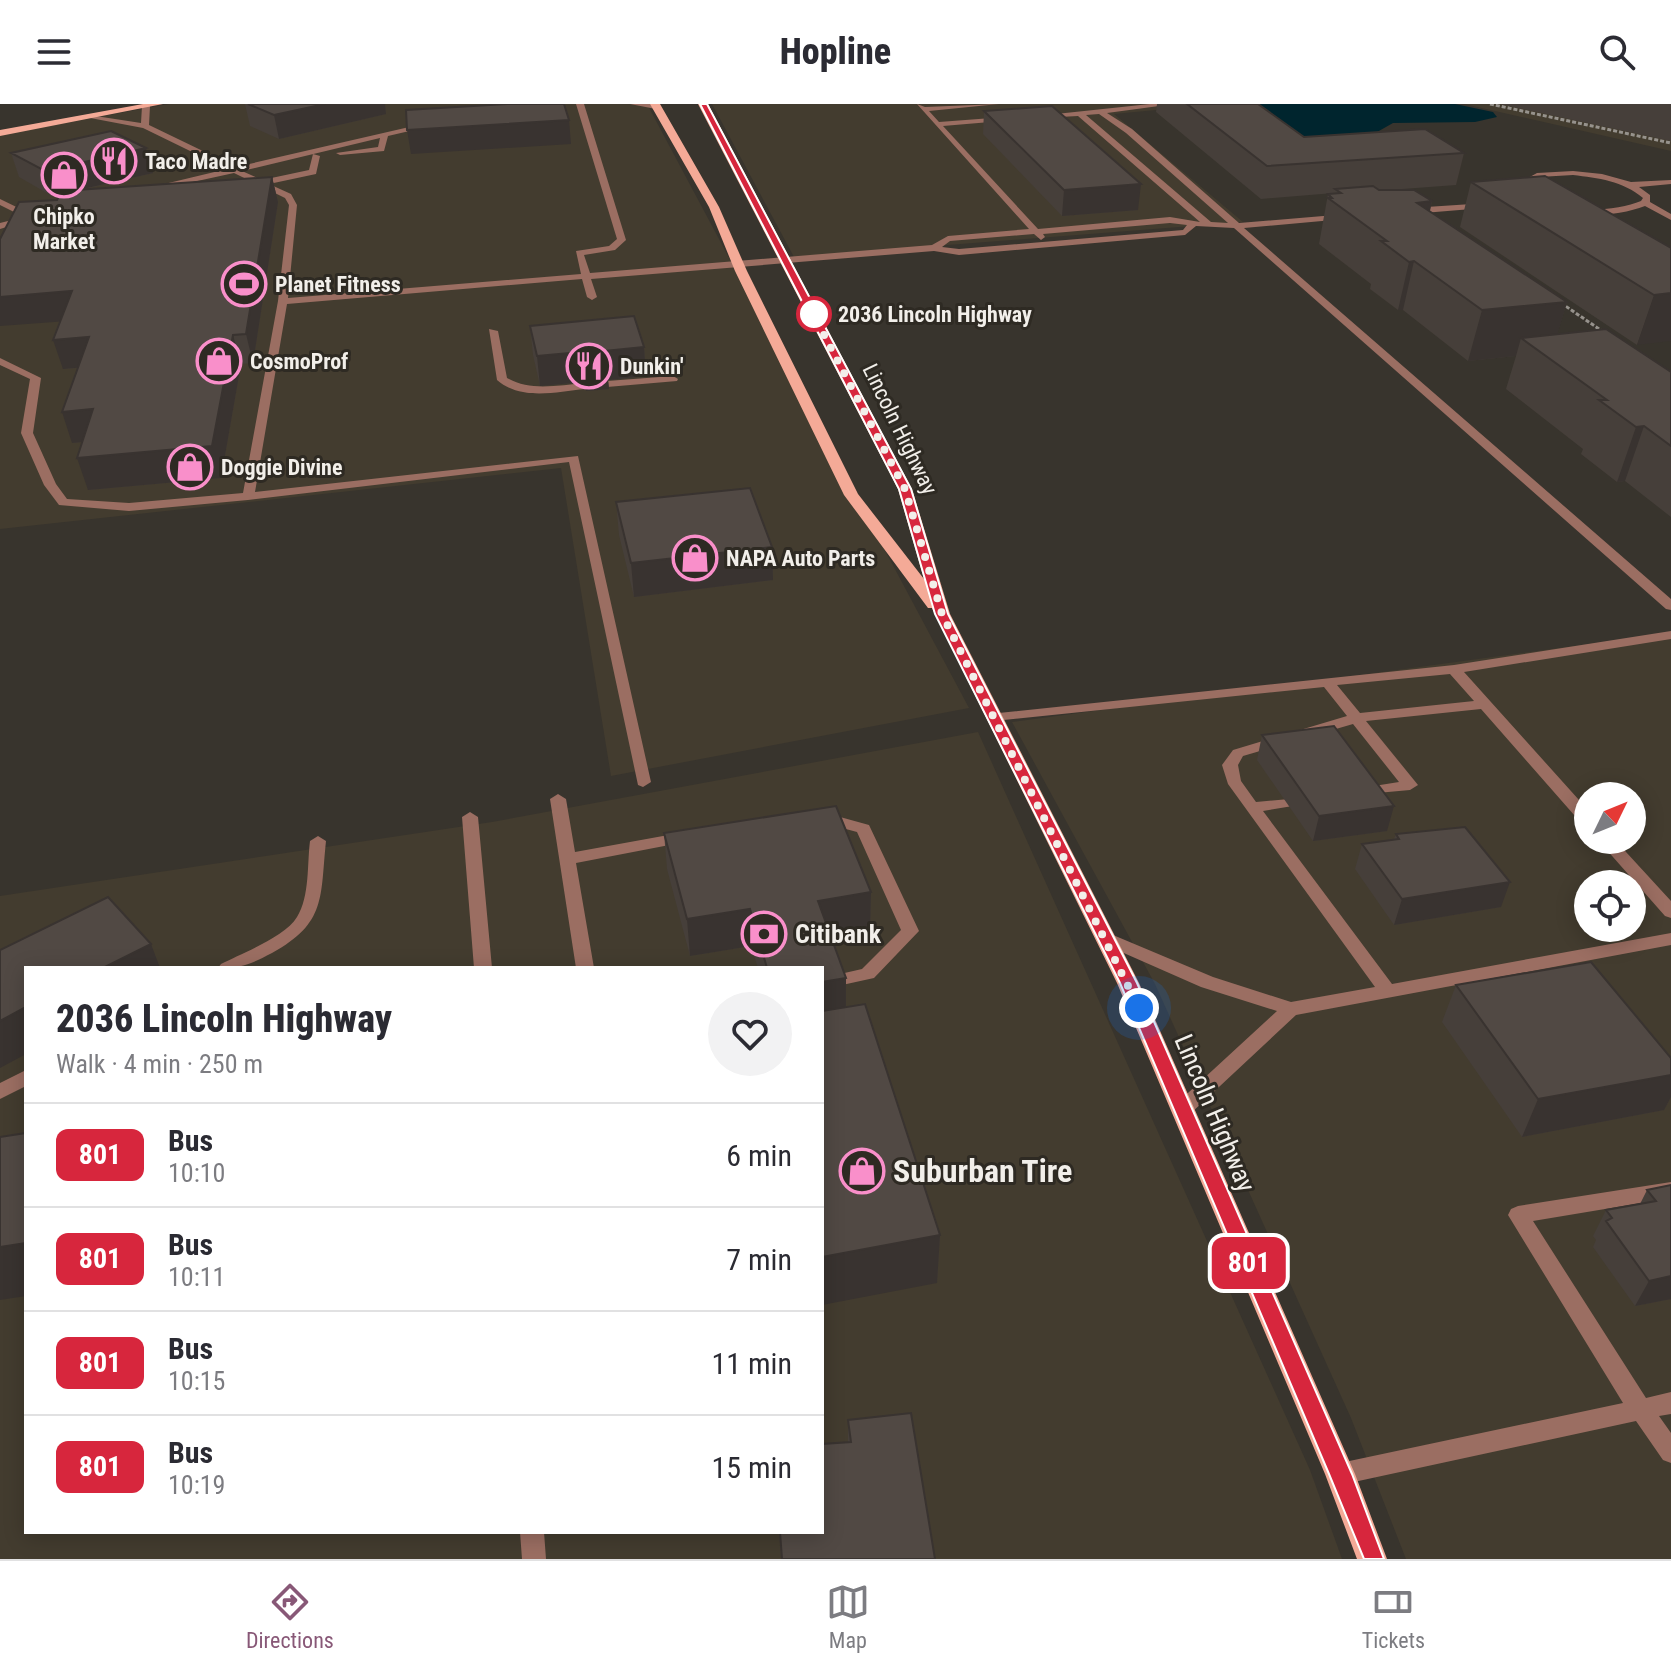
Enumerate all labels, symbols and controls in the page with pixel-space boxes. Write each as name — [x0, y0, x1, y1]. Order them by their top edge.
icon: menu — [32, 30, 76, 74]
icon: search — [1595, 30, 1639, 74]
text: Hopline — [780, 31, 891, 73]
restaurant icon: Taco Madre — [90, 137, 138, 185]
place label: Taco Madre — [145, 149, 247, 174]
shop icon: Chipko Market — [40, 151, 88, 199]
place label: Chipko Market — [33, 204, 95, 254]
sports icon: Planet Fitness — [220, 260, 268, 308]
place label: Planet Fitness — [275, 272, 401, 297]
marker: 2036 Lincoln Highway — [797, 297, 831, 331]
place label: 2036 Lincoln Highway — [838, 302, 1032, 327]
shop icon: CosmoProf — [195, 337, 243, 385]
restaurant icon: Dunkin' — [565, 342, 613, 390]
place label: CosmoProf — [250, 349, 348, 374]
place label: Dunkin' — [620, 354, 684, 379]
street label: Lincoln Highway — [858, 360, 942, 498]
shop icon: Doggie Divine — [166, 443, 214, 491]
place label: Doggie Divine — [221, 455, 342, 480]
shop icon: NAPA Auto Parts — [671, 534, 719, 582]
place label: NAPA Auto Parts — [726, 546, 875, 571]
north arrow — [1574, 782, 1646, 854]
map controls — [1574, 782, 1646, 942]
button: locate — [1574, 870, 1646, 942]
bank icon: Citibank — [740, 910, 788, 958]
place label: Citibank — [795, 919, 882, 949]
your location — [1119, 988, 1159, 1028]
button: heart — [708, 992, 792, 1076]
text: 2036 Lincoln Highway — [56, 997, 392, 1041]
street label: Lincoln Highway — [1168, 1030, 1262, 1196]
text: Walk · 4 min · 250 m — [56, 1049, 263, 1079]
text: Bus — [168, 1123, 213, 1158]
text: 801 — [79, 1138, 121, 1171]
text: 6 min — [726, 1138, 792, 1173]
shop icon: Suburban Tire — [838, 1147, 886, 1195]
place label: Suburban Tire — [893, 1152, 1072, 1190]
text: 10:10 — [168, 1158, 225, 1188]
text: Bus — [168, 1227, 213, 1262]
line badge: 801 — [1203, 1237, 1295, 1289]
text: 801 — [79, 1242, 121, 1275]
text: 7 min — [726, 1242, 792, 1277]
text: 801 — [1228, 1246, 1270, 1279]
text: 10:11 — [168, 1262, 225, 1292]
text: Bus — [168, 1331, 213, 1366]
text: 801 — [79, 1346, 121, 1379]
text: 11 min — [711, 1346, 792, 1381]
text: 10:15 — [168, 1366, 225, 1396]
text: Bus — [168, 1435, 213, 1470]
text: 801 — [79, 1450, 121, 1483]
text: 15 min — [711, 1450, 792, 1485]
text: 10:19 — [168, 1470, 225, 1500]
tab: Directions — [246, 1580, 334, 1653]
tab: Map — [826, 1580, 870, 1653]
tab: Tickets — [1362, 1580, 1425, 1653]

